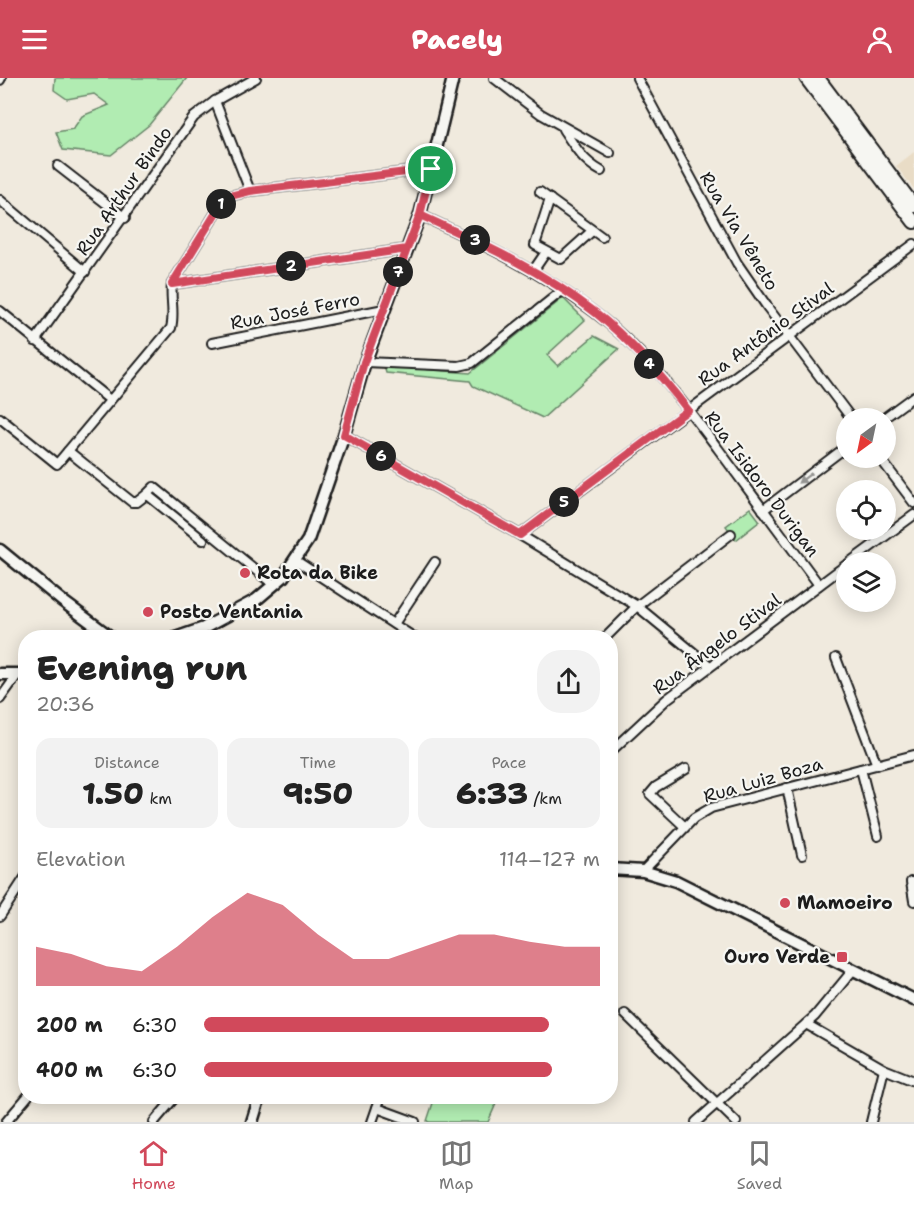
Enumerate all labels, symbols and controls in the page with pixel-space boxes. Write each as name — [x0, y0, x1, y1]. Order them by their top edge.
text: Pacely — [411, 21, 503, 58]
icon: menu — [18, 23, 51, 56]
icon: person — [863, 23, 896, 56]
street label: Rua Arthur Bindo — [70, 122, 178, 260]
pin — [405, 143, 456, 194]
icon: arrive — [414, 152, 447, 185]
street label: Rua Via Vêneto — [694, 167, 784, 295]
pin: 1 — [206, 189, 236, 219]
text: 1 — [217, 193, 225, 214]
pin: 3 — [460, 225, 490, 255]
text: 3 — [469, 229, 481, 250]
pin: 2 — [276, 251, 306, 281]
text: 2 — [285, 255, 297, 276]
pin: 7 — [383, 257, 413, 287]
text: 7 — [392, 261, 404, 282]
street label: Rua Antônio Stival — [693, 276, 839, 391]
street label: Rua José Ferro — [228, 287, 362, 335]
pin: 4 — [634, 349, 664, 379]
text: 4 — [643, 353, 655, 374]
street label: Rua Isidoro Durigan — [699, 406, 825, 562]
north arrow — [836, 408, 896, 468]
map controls — [836, 408, 896, 612]
pin: 6 — [366, 441, 396, 471]
text: 6 — [375, 445, 387, 466]
one-way arrow — [797, 472, 812, 484]
button: locate — [836, 480, 896, 540]
pin: 5 — [549, 487, 579, 517]
text: 5 — [559, 491, 569, 512]
button: layers — [836, 552, 896, 612]
place label: Rota da Bike — [257, 561, 378, 585]
marker: Rota da Bike — [238, 566, 252, 580]
street label: Rua Ângelo Stival — [648, 588, 786, 700]
place label: Posto Ventania — [160, 600, 304, 624]
marker: Posto Ventania — [141, 605, 155, 619]
text: Evening run — [36, 646, 247, 691]
button: share — [537, 650, 600, 713]
text: 20:36 — [36, 691, 95, 717]
text: Distance — [94, 752, 160, 773]
text: Time — [300, 752, 336, 773]
text: Pace — [491, 752, 527, 773]
street label: Rua Luiz Boza — [701, 752, 825, 808]
text: 1.50 — [82, 773, 144, 814]
text: 9:50 — [283, 773, 353, 814]
text: 6:33 — [456, 773, 528, 814]
text: km — [144, 788, 172, 809]
text: /km — [528, 788, 562, 809]
text: Elevation — [36, 846, 126, 872]
text: 114–127 m — [499, 846, 600, 872]
place label: Mamoeiro — [797, 891, 893, 915]
marker: Mamoeiro — [778, 896, 792, 910]
place label: Ouro Verde — [724, 945, 830, 969]
marker: Ouro Verde — [835, 950, 849, 964]
text: 200 m — [36, 1012, 103, 1038]
text: 6:30 — [132, 1012, 177, 1038]
text: 400 m — [36, 1057, 103, 1083]
text: 6:30 — [132, 1057, 177, 1083]
tab: Home — [132, 1137, 176, 1194]
tab: Map — [439, 1137, 473, 1194]
tab: Saved — [737, 1137, 782, 1194]

